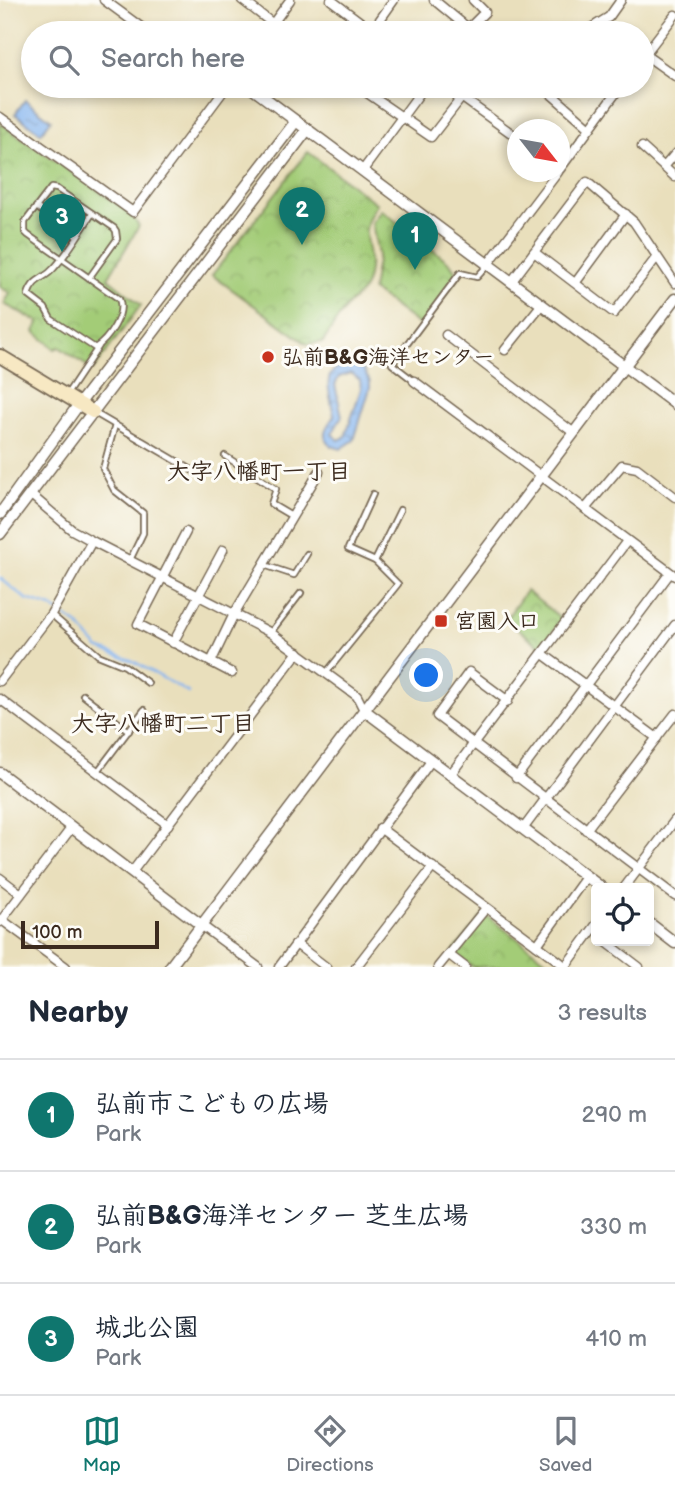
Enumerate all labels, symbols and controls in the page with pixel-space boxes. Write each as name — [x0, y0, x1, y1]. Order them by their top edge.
search box — [21, 21, 654, 98]
icon: search — [45, 41, 83, 79]
text: Search here — [101, 44, 245, 75]
north arrow — [507, 119, 570, 182]
pin: 2 — [279, 187, 325, 245]
pin: 3 — [39, 194, 85, 252]
pin: 1 — [392, 212, 438, 270]
place label: 弘前B&G海洋センター — [282, 345, 494, 370]
marker: 弘前B&G海洋センター — [260, 349, 276, 365]
district label: 大字八幡町一丁目 — [167, 458, 351, 486]
place label: 宮園入口 — [455, 609, 539, 634]
marker: 宮園入口 — [433, 613, 449, 629]
your location — [409, 658, 443, 692]
district label: 大字八幡町二丁目 — [71, 710, 255, 738]
map controls — [591, 883, 654, 946]
button: locate — [591, 883, 654, 946]
scale bar — [21, 918, 159, 950]
text: 100 m — [32, 921, 83, 944]
text: Nearby — [28, 995, 128, 1031]
text: 3 results — [558, 999, 647, 1027]
text: 弘前市こどもの広場 — [95, 1089, 329, 1120]
text: 1 — [46, 1101, 56, 1129]
text: 290 m — [581, 1101, 647, 1129]
text: Park — [95, 1120, 141, 1148]
text: 弘前B&G海洋センター 芝生広場 — [95, 1201, 469, 1232]
text: 2 — [44, 1213, 58, 1241]
text: 330 m — [580, 1213, 647, 1241]
text: Park — [95, 1232, 141, 1260]
text: 城北公園 — [95, 1313, 199, 1344]
text: 3 — [44, 1325, 58, 1353]
text: 410 m — [585, 1325, 647, 1353]
text: Park — [95, 1344, 141, 1372]
tab: Map — [83, 1412, 121, 1477]
tab: Directions — [286, 1412, 374, 1477]
tab: Saved — [539, 1412, 592, 1477]

